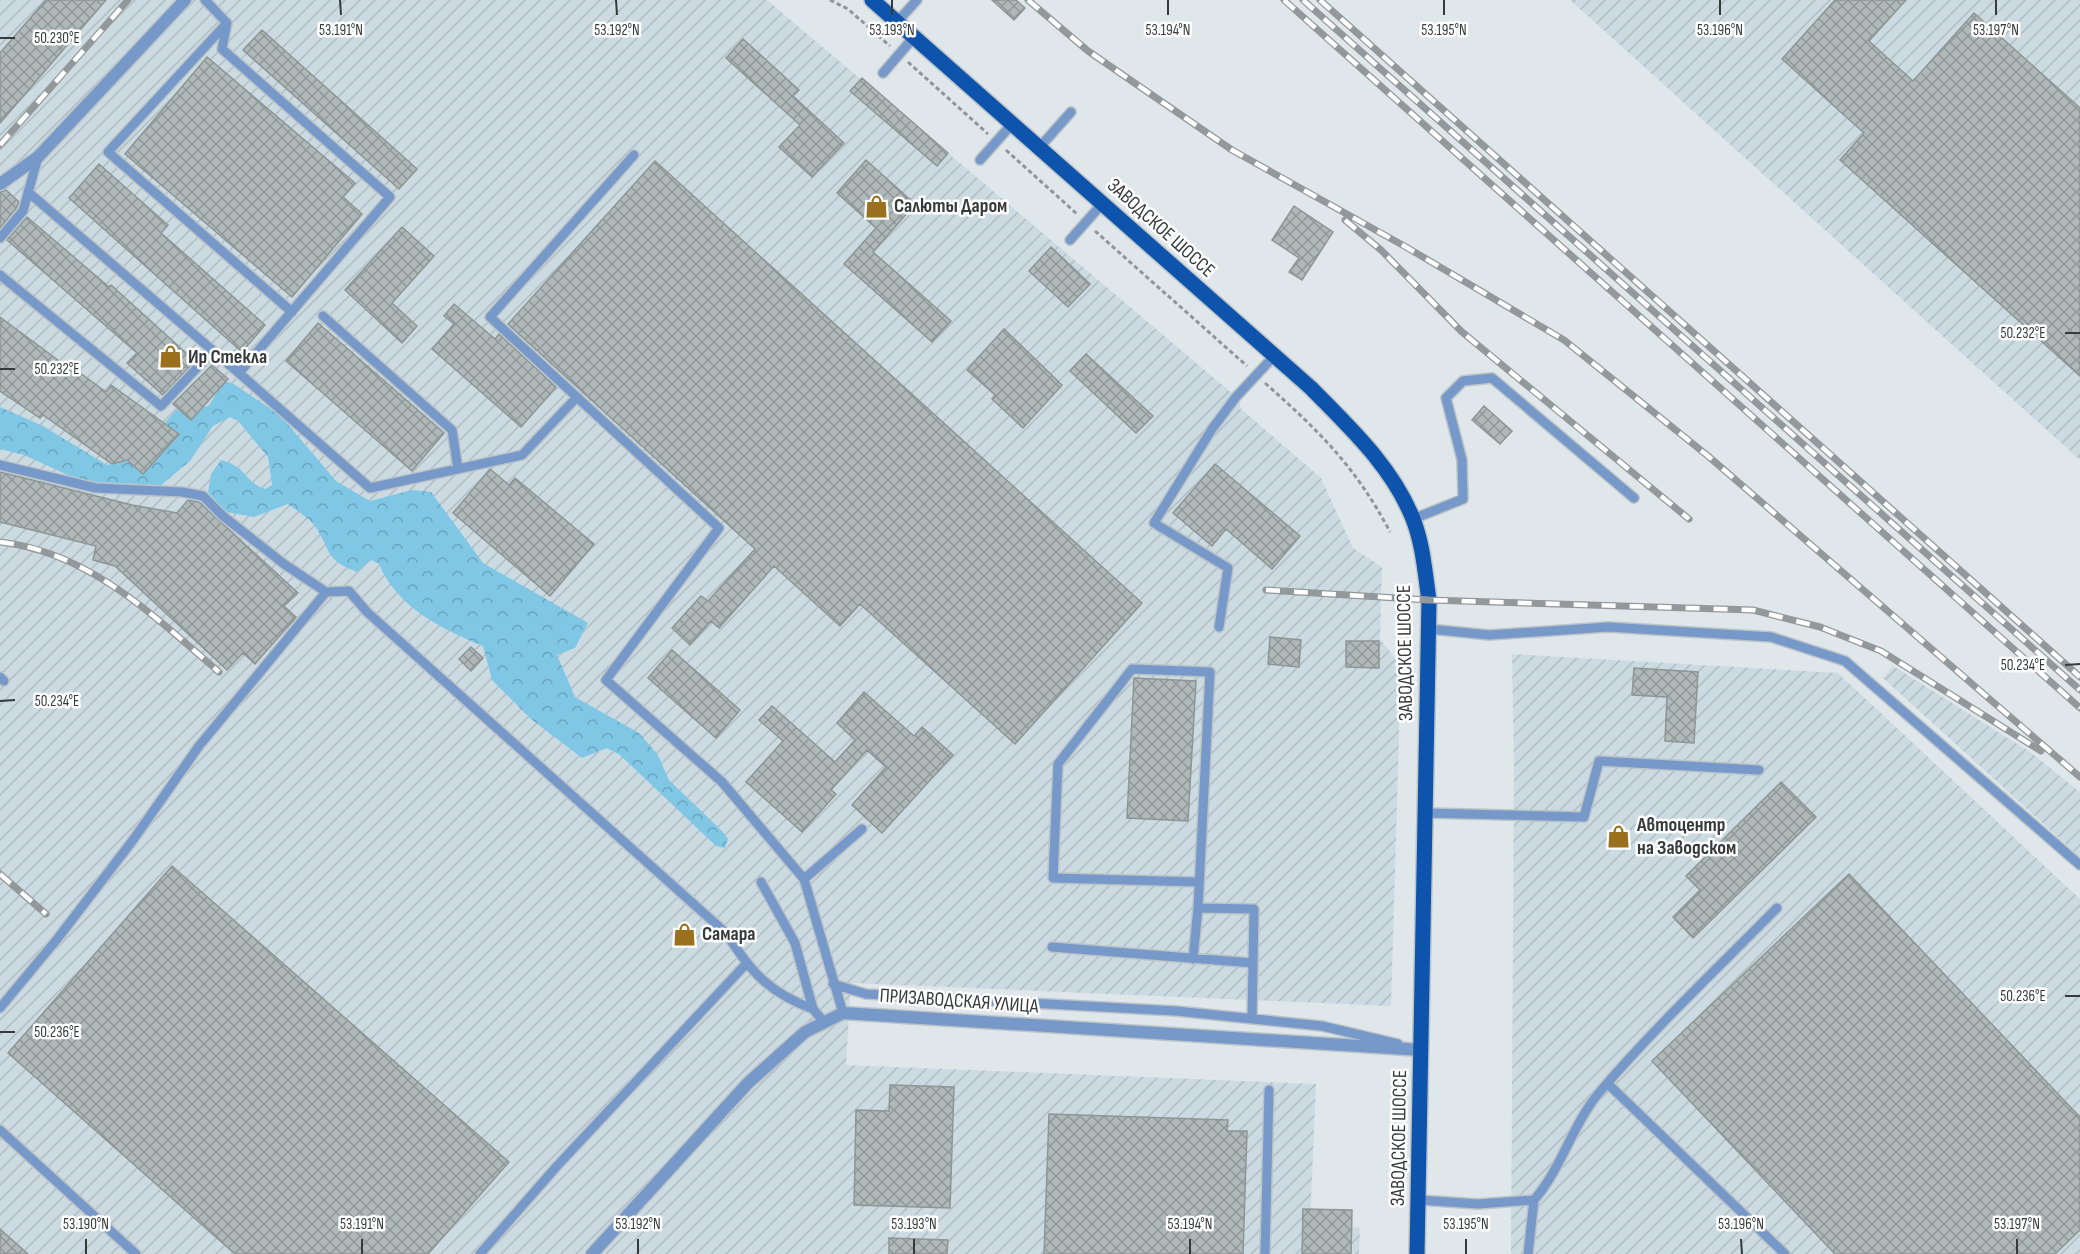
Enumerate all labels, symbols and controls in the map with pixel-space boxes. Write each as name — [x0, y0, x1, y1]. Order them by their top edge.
text: 53.191°N — [319, 21, 363, 40]
text: 53.192°N — [594, 21, 640, 40]
text: 53.193°N — [869, 21, 915, 40]
text: 53.194°N — [1146, 21, 1191, 40]
text: 53.195°N — [1421, 21, 1467, 40]
text: 53.196°N — [1697, 21, 1743, 40]
text: 53.197°N — [1973, 21, 2019, 40]
text: 50.230°E — [34, 29, 80, 48]
street label: ЗАВОДСКОЕ ШОССЕ — [1102, 173, 1220, 283]
shop icon: Салюты Даром — [863, 193, 889, 219]
place label: Салюты Даром — [894, 194, 1007, 218]
text: 50.232°E — [2001, 324, 2045, 343]
shop icon: Ир Стекла — [157, 344, 183, 370]
place label: Ир Стекла — [188, 345, 267, 369]
text: 50.232°E — [35, 360, 79, 379]
street label: ЗАВОДСКОЕ ШОССЕ — [1392, 585, 1418, 721]
text: 50.234°E — [2001, 656, 2045, 675]
text: 50.234°E — [35, 692, 79, 711]
place label: Автоцентр на Заводском — [1636, 813, 1736, 860]
shop icon: Автоцентр на Заводском — [1606, 823, 1632, 849]
shop icon: Самара — [671, 921, 697, 947]
place label: Самара — [702, 922, 756, 946]
street label: ПРИЗАВОДСКАЯ УЛИЦА — [879, 983, 1040, 1019]
text: 50.236°E — [2000, 987, 2046, 1006]
text: 50.236°E — [34, 1023, 80, 1042]
street label: ЗАВОДСКОЕ ШОССЕ — [1386, 1070, 1412, 1206]
text: 53.190°N — [63, 1215, 109, 1234]
text: 53.191°N — [340, 1215, 384, 1234]
text: 53.192°N — [615, 1215, 661, 1234]
text: 53.193°N — [891, 1215, 937, 1234]
text: 53.194°N — [1168, 1215, 1213, 1234]
text: 53.195°N — [1443, 1215, 1489, 1234]
text: 53.196°N — [1718, 1215, 1764, 1234]
text: 53.197°N — [1994, 1215, 2040, 1234]

